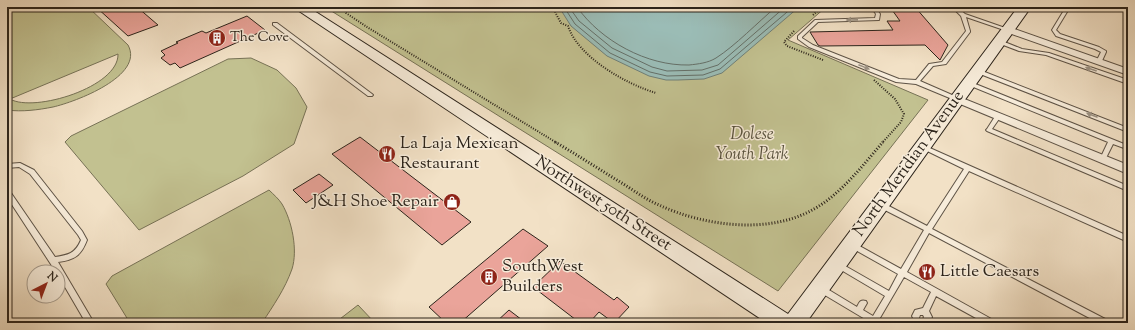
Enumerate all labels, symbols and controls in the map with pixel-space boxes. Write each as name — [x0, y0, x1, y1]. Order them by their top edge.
one-way arrow — [845, 17, 858, 23]
building icon: The Cove — [207, 28, 227, 48]
place label: The Cove — [230, 28, 289, 48]
one-way arrow — [858, 65, 870, 71]
one-way arrow — [1085, 66, 1097, 72]
street label: North Meridian Avenue — [848, 86, 970, 242]
one-way arrow — [1085, 112, 1097, 118]
park label: Dolese Youth Park — [715, 123, 789, 167]
place label: La Laja Mexican Restaurant — [400, 132, 519, 176]
restaurant icon: La Laja Mexican Restaurant — [377, 144, 397, 164]
street label: Northwest 50th Street — [530, 151, 676, 257]
place label: J&H Shoe Repair — [311, 190, 440, 214]
shop icon: J&H Shoe Repair — [442, 192, 462, 212]
place label: SouthWest Builders — [502, 255, 583, 299]
place label: Little Caesars — [940, 260, 1039, 284]
restaurant icon: Little Caesars — [917, 262, 937, 282]
north arrow — [26, 264, 66, 304]
building icon: SouthWest Builders — [479, 267, 499, 287]
text: N — [43, 268, 61, 286]

